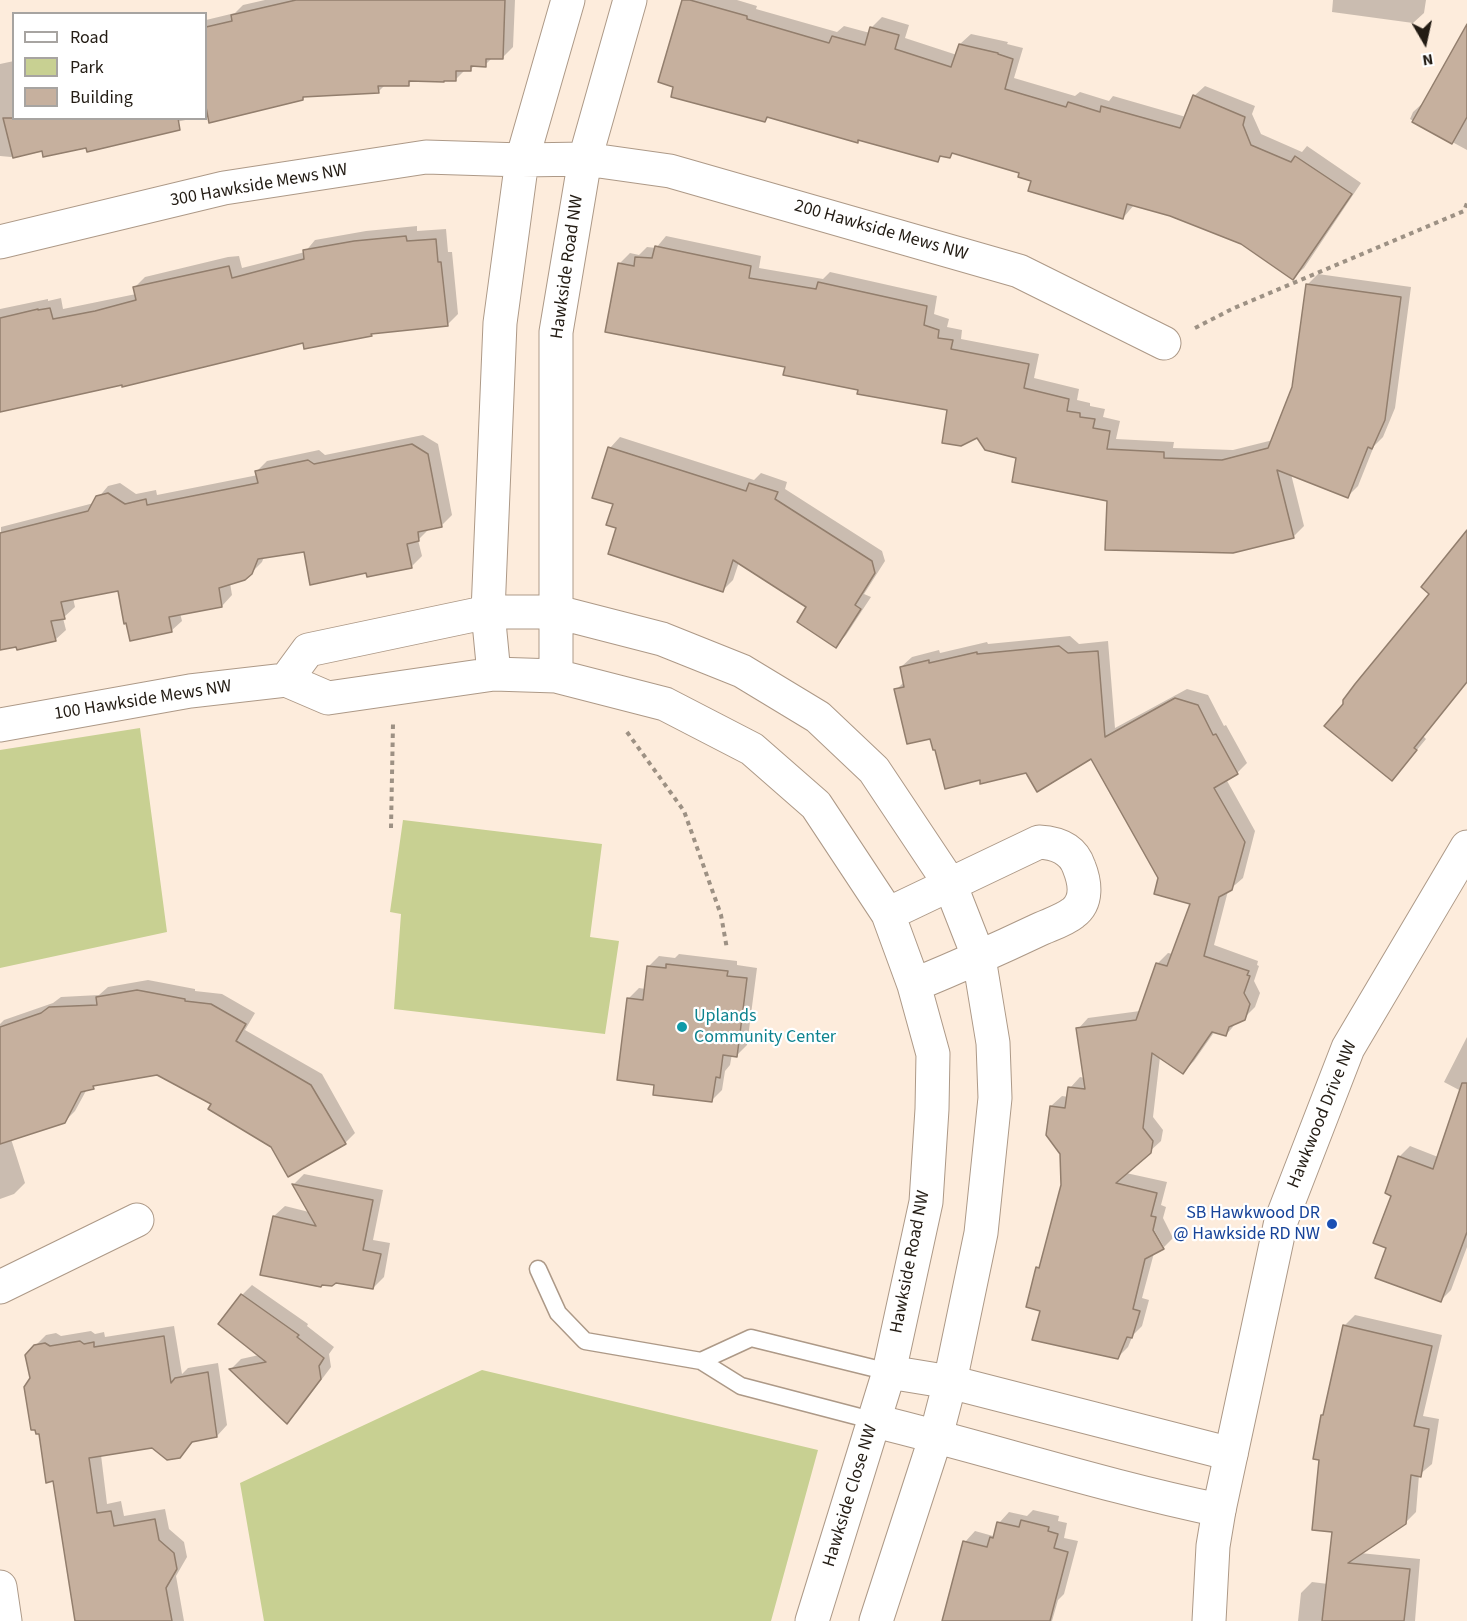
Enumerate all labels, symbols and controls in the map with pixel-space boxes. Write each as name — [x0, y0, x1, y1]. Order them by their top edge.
legend — [12, 12, 207, 120]
north arrow — [1395, 12, 1455, 72]
text: Road — [70, 25, 109, 50]
text: N — [1421, 48, 1435, 71]
text: Park — [70, 55, 104, 80]
text: Building — [70, 85, 133, 110]
street label: 300 Hawkside Mews NW — [169, 160, 349, 212]
street label: Hawkside Road NW — [547, 194, 589, 340]
street label: 200 Hawkside Mews NW — [792, 196, 970, 266]
street label: 100 Hawkside Mews NW — [53, 676, 233, 726]
place label: Uplands Community Center — [694, 1006, 836, 1048]
marker: Uplands Community Center — [675, 1020, 689, 1034]
street label: Hawkwood Drive NW — [1284, 1038, 1362, 1192]
street label: Hawkside Road NW — [887, 1189, 935, 1335]
place label: SB Hawkwood DR @ Hawkside RD NW — [1173, 1203, 1320, 1246]
marker: SB Hawkwood DR @ Hawkside RD NW — [1325, 1217, 1339, 1231]
street label: Hawkside Close NW — [819, 1422, 883, 1570]

